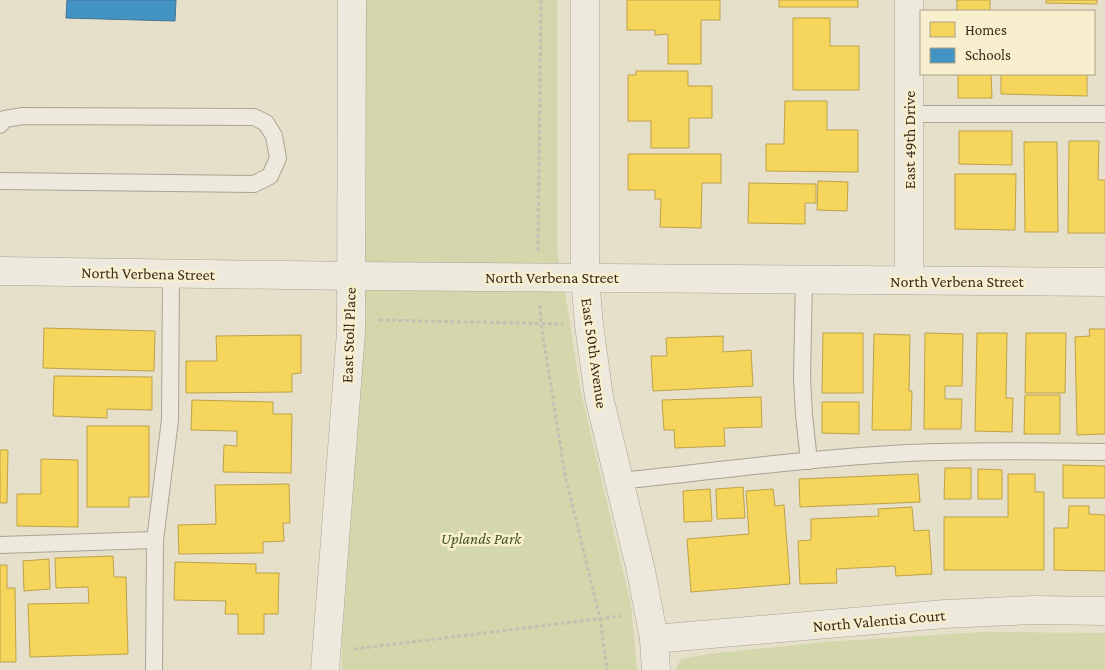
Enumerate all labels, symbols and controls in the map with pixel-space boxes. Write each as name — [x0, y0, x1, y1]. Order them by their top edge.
legend — [920, 10, 1095, 75]
text: Homes — [965, 22, 1007, 38]
text: Schools — [965, 47, 1011, 63]
street label: East 49th Drive — [901, 91, 918, 189]
street label: North Verbena Street — [81, 264, 216, 283]
street label: North Verbena Street — [485, 269, 620, 286]
street label: North Verbena Street — [890, 273, 1025, 290]
street label: East Stoll Place — [338, 287, 359, 383]
street label: East 50th Avenue — [578, 297, 611, 409]
park label: Uplands Park — [441, 530, 522, 548]
street label: North Valentia Court — [812, 606, 947, 635]

